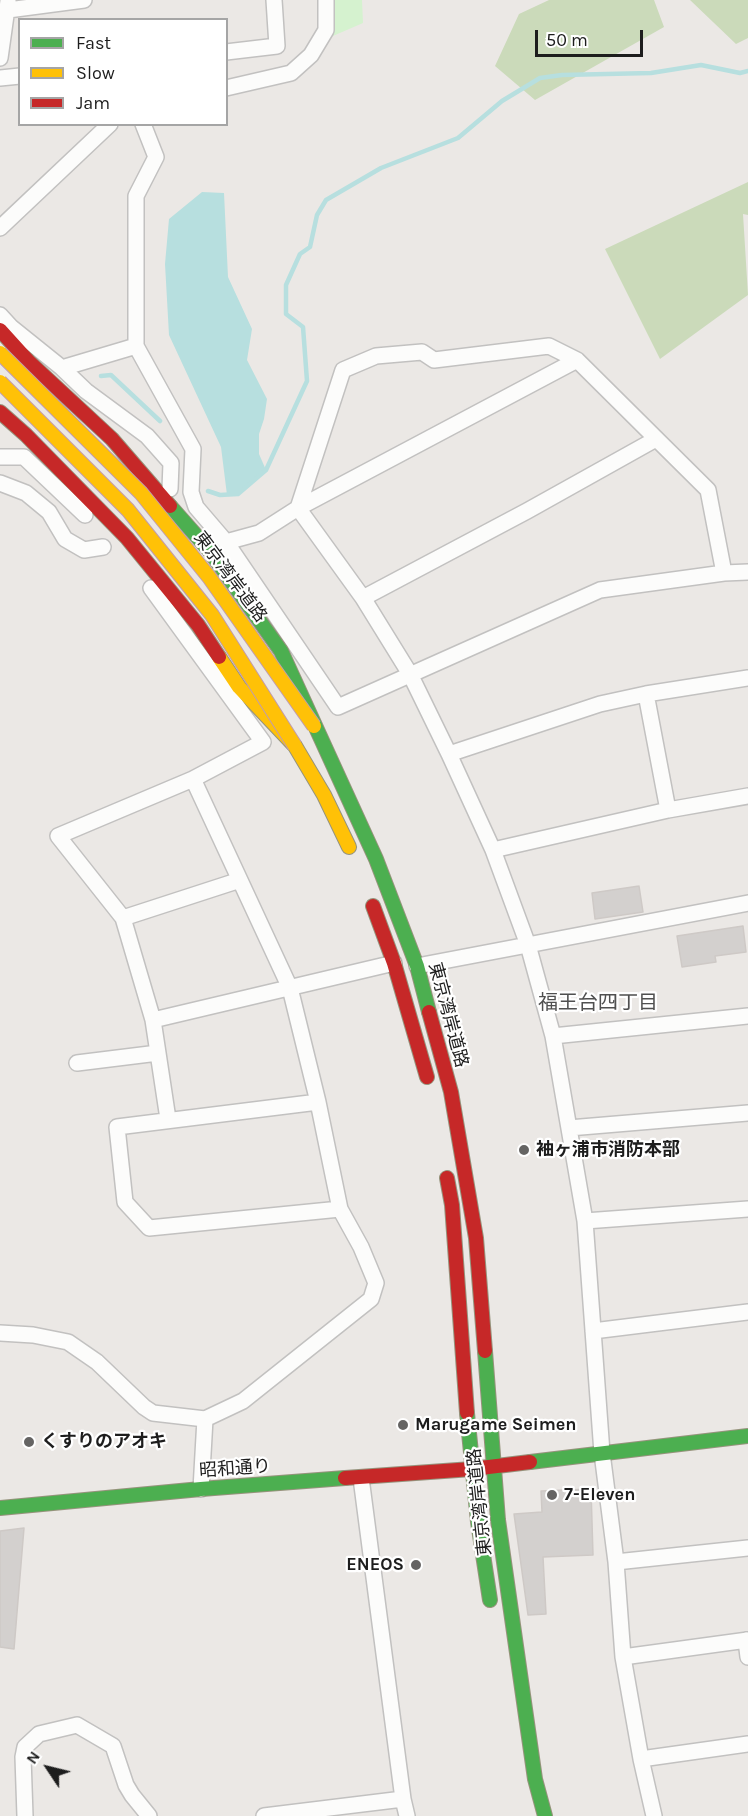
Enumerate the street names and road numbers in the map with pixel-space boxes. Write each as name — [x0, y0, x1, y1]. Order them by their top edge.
street label: 東京湾岸道路 — [189, 527, 271, 627]
street label: 東京湾岸道路 — [424, 960, 472, 1070]
street label: 東京湾岸道路 — [464, 1447, 496, 1557]
street label: 昭和通り — [198, 1456, 272, 1482]

